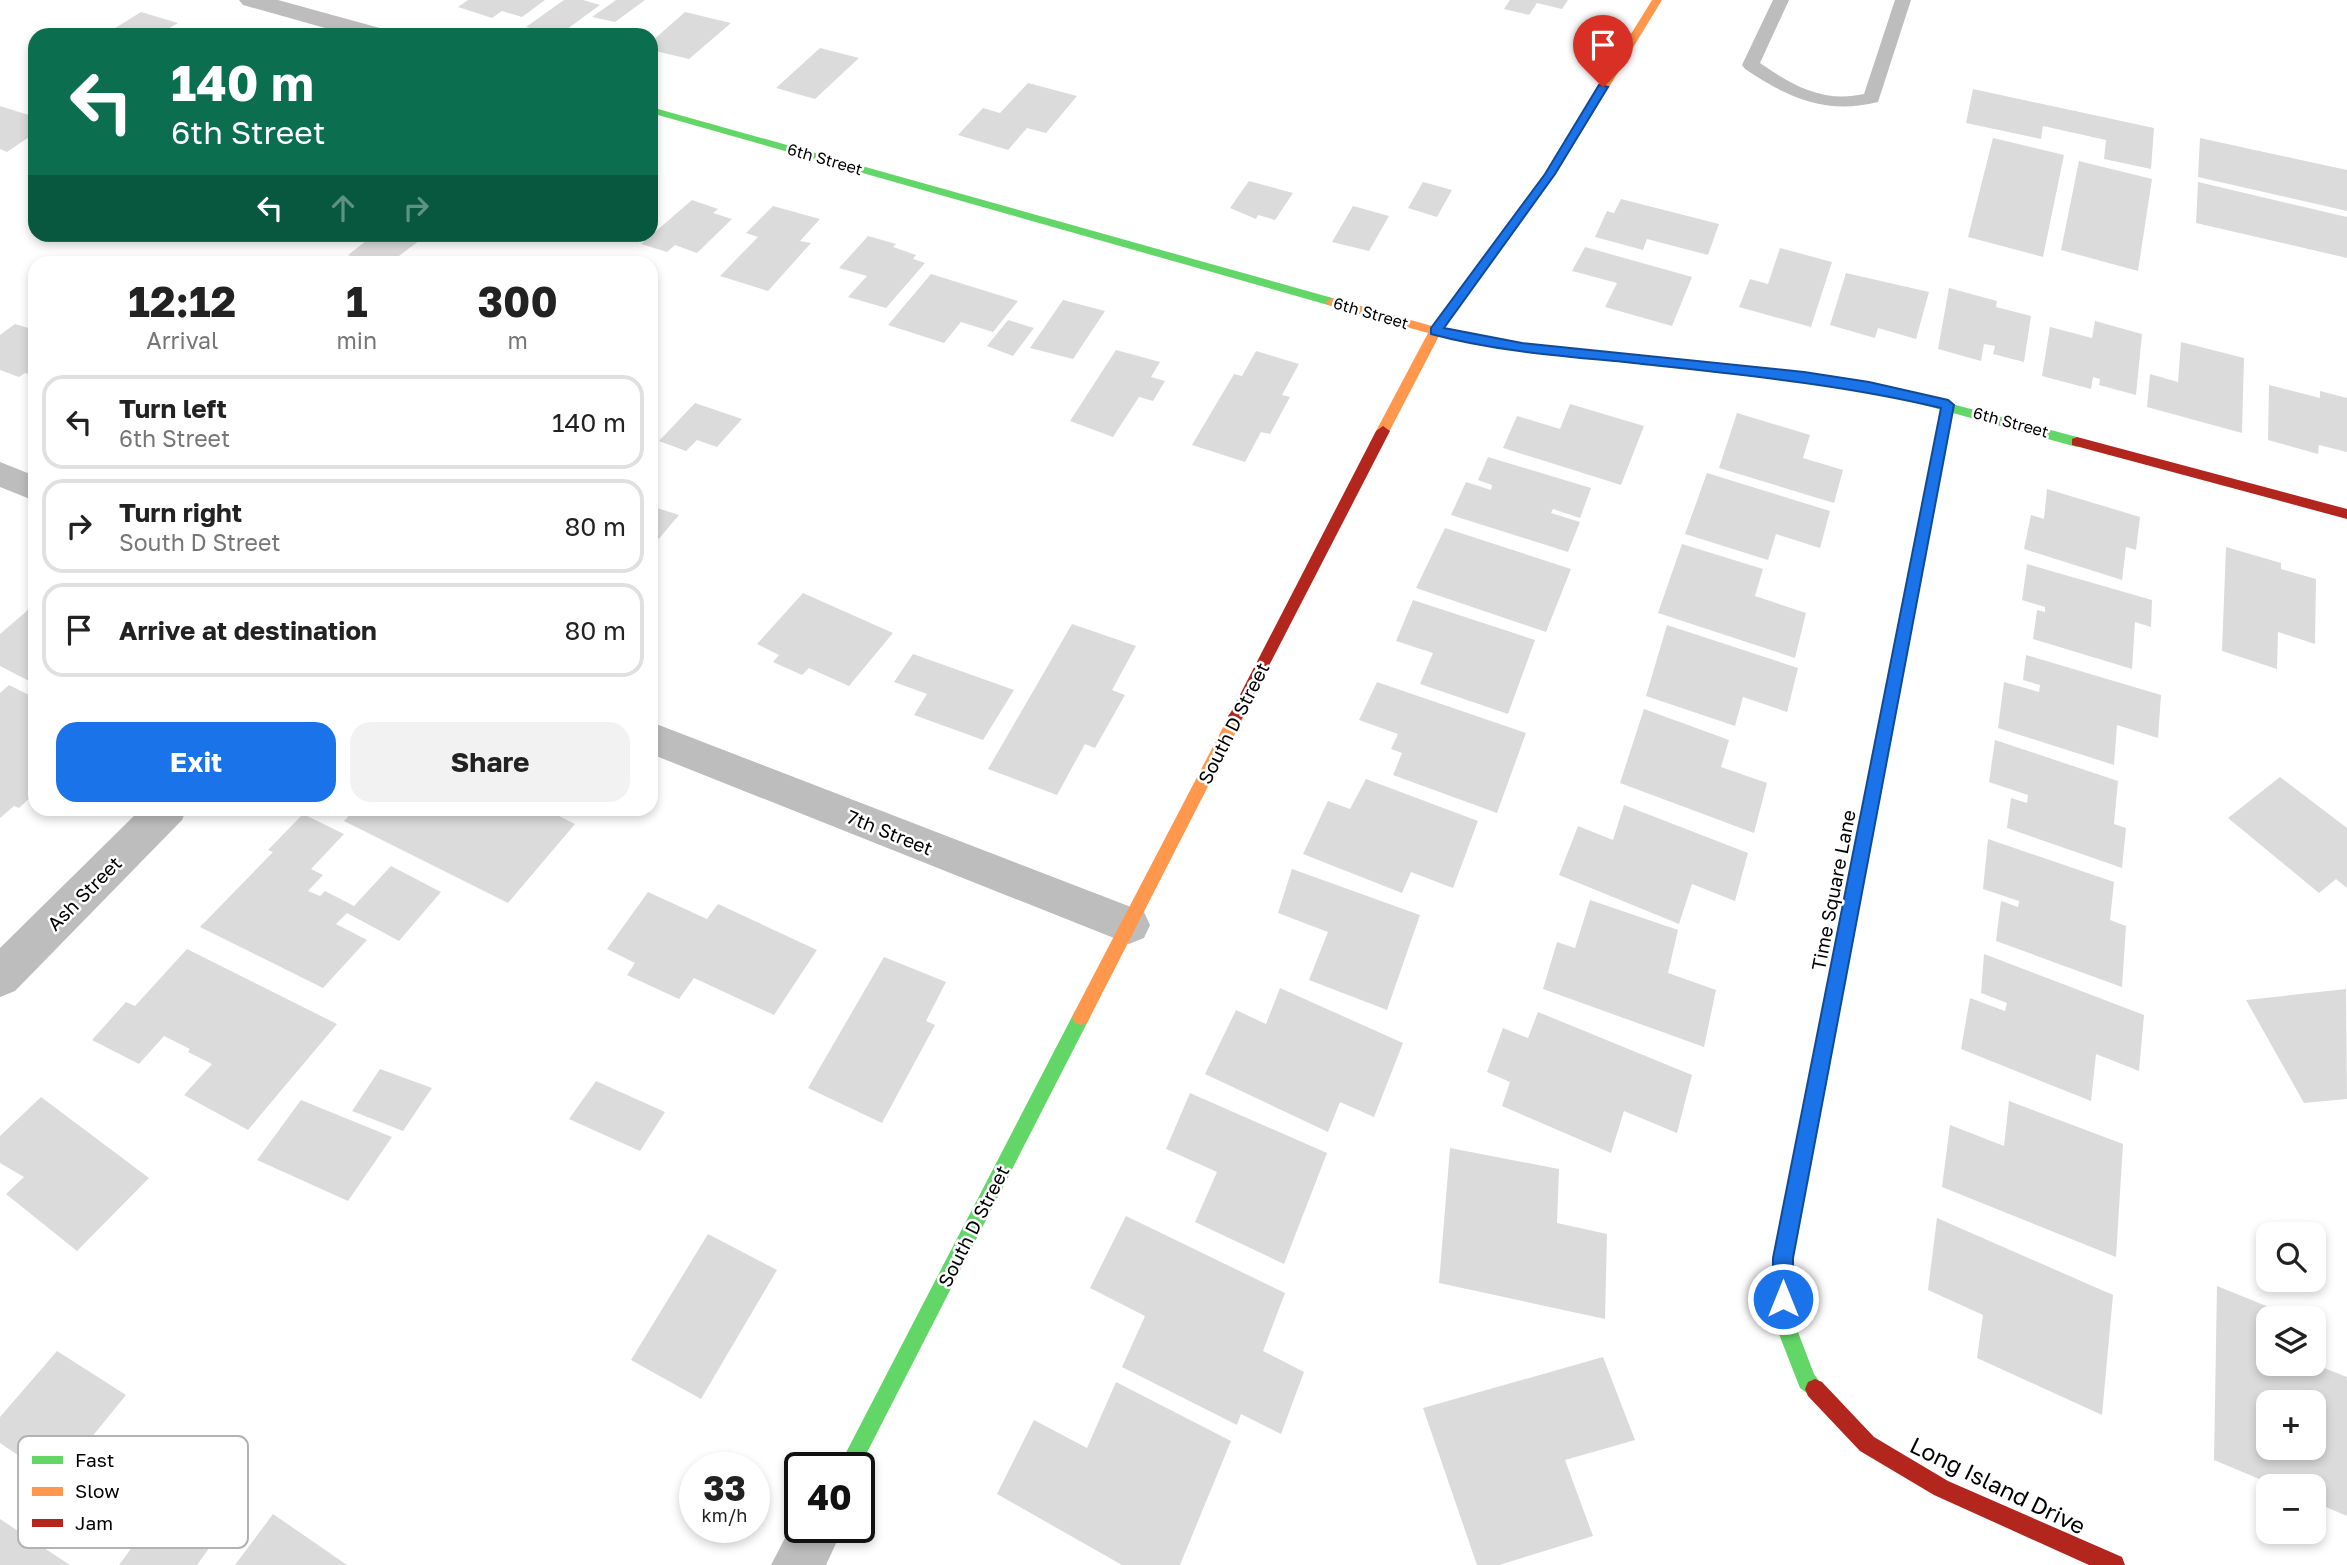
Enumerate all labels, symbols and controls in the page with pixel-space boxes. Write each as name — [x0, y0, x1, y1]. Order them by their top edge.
pin — [1573, 15, 1633, 87]
icon: arrive — [1584, 26, 1622, 64]
text: 140 m — [171, 53, 314, 112]
icon: left — [56, 56, 147, 147]
text: 6th Street — [171, 113, 326, 151]
street label: 6th Street — [785, 139, 865, 179]
icon: left — [251, 189, 289, 227]
icon: ahead — [324, 189, 362, 227]
icon: right — [397, 189, 435, 227]
text: 12:12 — [128, 276, 236, 326]
text: 1 — [346, 276, 368, 326]
text: 300 — [477, 276, 558, 326]
street label: 6th Street — [1331, 293, 1411, 333]
text: Arrival — [146, 326, 218, 354]
text: min — [337, 326, 377, 354]
text: m — [507, 326, 528, 354]
text: Turn left — [119, 393, 227, 424]
street label: 6th Street — [1971, 402, 2051, 442]
icon: left — [60, 403, 98, 441]
text: 140 m — [552, 407, 626, 438]
text: 6th Street — [119, 424, 230, 452]
text: Turn right — [119, 497, 242, 528]
icon: right — [60, 507, 98, 545]
text: 80 m — [565, 511, 626, 542]
text: South D Street — [119, 528, 280, 556]
icon: arrive — [60, 611, 98, 649]
text: Arrive at destination — [119, 615, 377, 646]
text: 80 m — [565, 615, 626, 646]
street label: South D Street — [1192, 658, 1274, 788]
button: Exit — [56, 722, 336, 802]
button: Share — [350, 722, 630, 802]
street label: 7th Street — [844, 804, 936, 860]
street label: Time Square Lane — [1806, 808, 1860, 972]
street label: Ash Street — [42, 851, 126, 935]
street label: South D Street — [932, 1161, 1014, 1291]
map controls — [2256, 1222, 2326, 1544]
button: search — [2256, 1222, 2326, 1292]
position arrow — [1746, 1262, 1820, 1336]
button: layers — [2256, 1306, 2326, 1376]
button: + — [2256, 1390, 2326, 1460]
street label: Long Island Drive — [1906, 1430, 2090, 1540]
legend — [18, 1436, 248, 1548]
text: Fast — [75, 1448, 114, 1471]
speed limit sign: 40 — [784, 1452, 875, 1543]
text: 33 — [703, 1467, 746, 1509]
button: − — [2256, 1474, 2326, 1544]
text: Slow — [75, 1479, 120, 1502]
text: km/h — [702, 1504, 747, 1526]
text: Jam — [75, 1511, 113, 1534]

